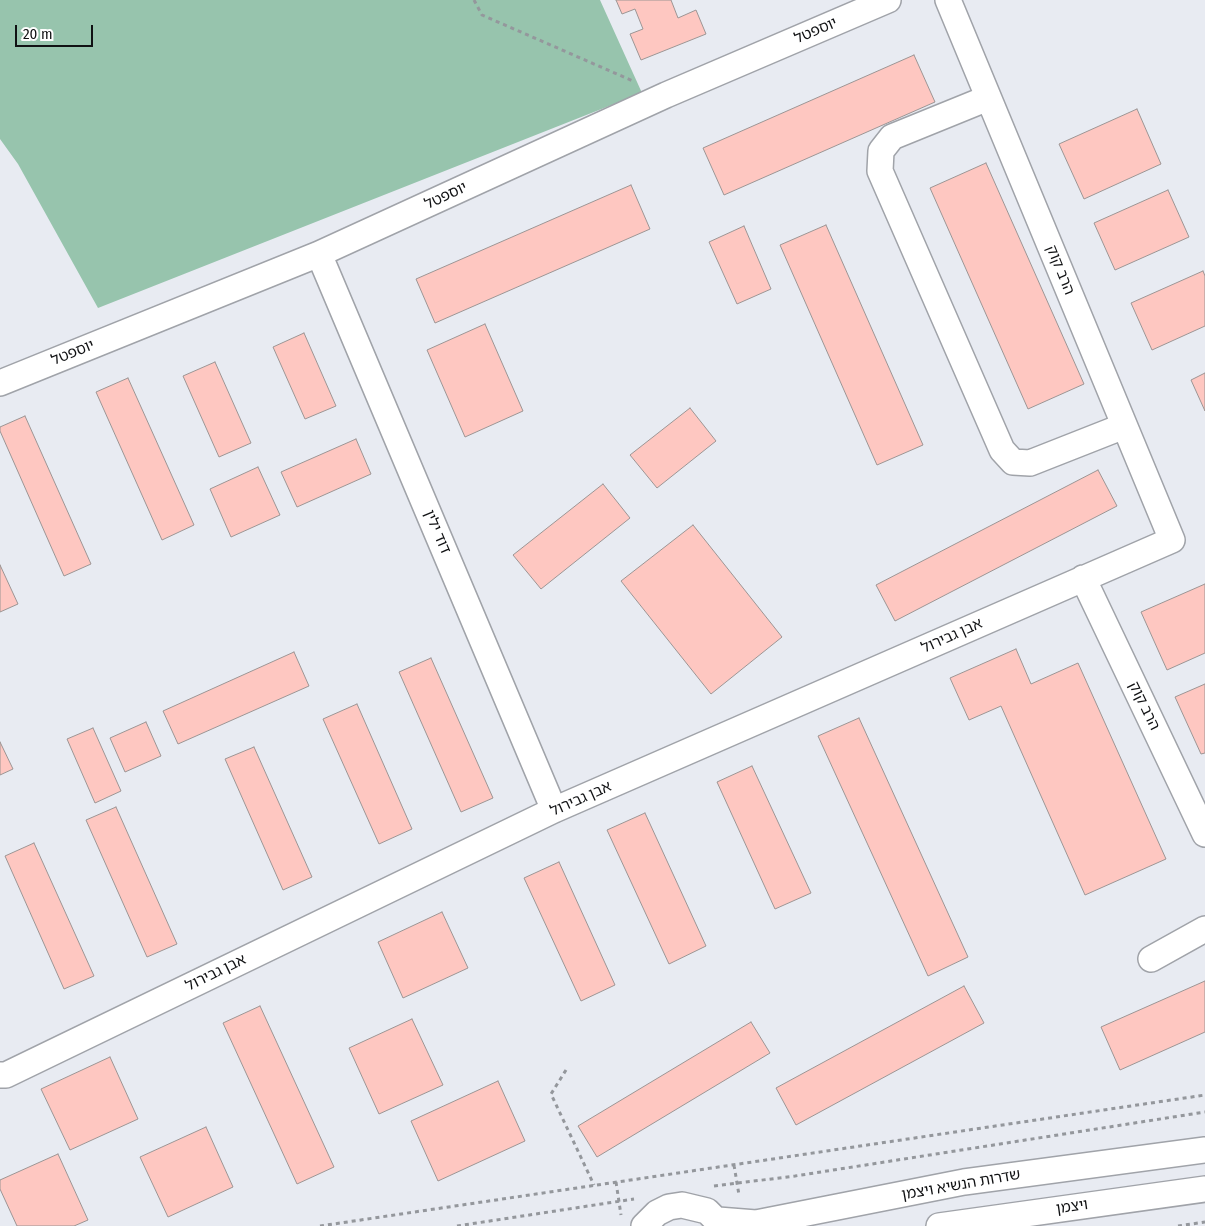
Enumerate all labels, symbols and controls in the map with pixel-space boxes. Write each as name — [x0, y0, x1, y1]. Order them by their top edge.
street label: יוספטל — [792, 14, 840, 48]
scale bar — [18, 15, 95, 47]
text: 20 m — [23, 25, 53, 43]
street label: יוספטל — [422, 178, 470, 214]
street label: הרב קוק — [1042, 242, 1078, 298]
street label: יוספטל — [49, 336, 97, 370]
street label: דוד ילין — [420, 507, 454, 557]
street label: אבן גבירול — [919, 615, 985, 657]
street label: הרב קוק — [1124, 679, 1164, 733]
street label: אבן גבירול — [548, 778, 614, 820]
street label: אבן גבירול — [183, 951, 249, 995]
street label: שדרות הנשיא ויצמן — [900, 1166, 1022, 1204]
street label: ויצמן — [1055, 1196, 1089, 1218]

